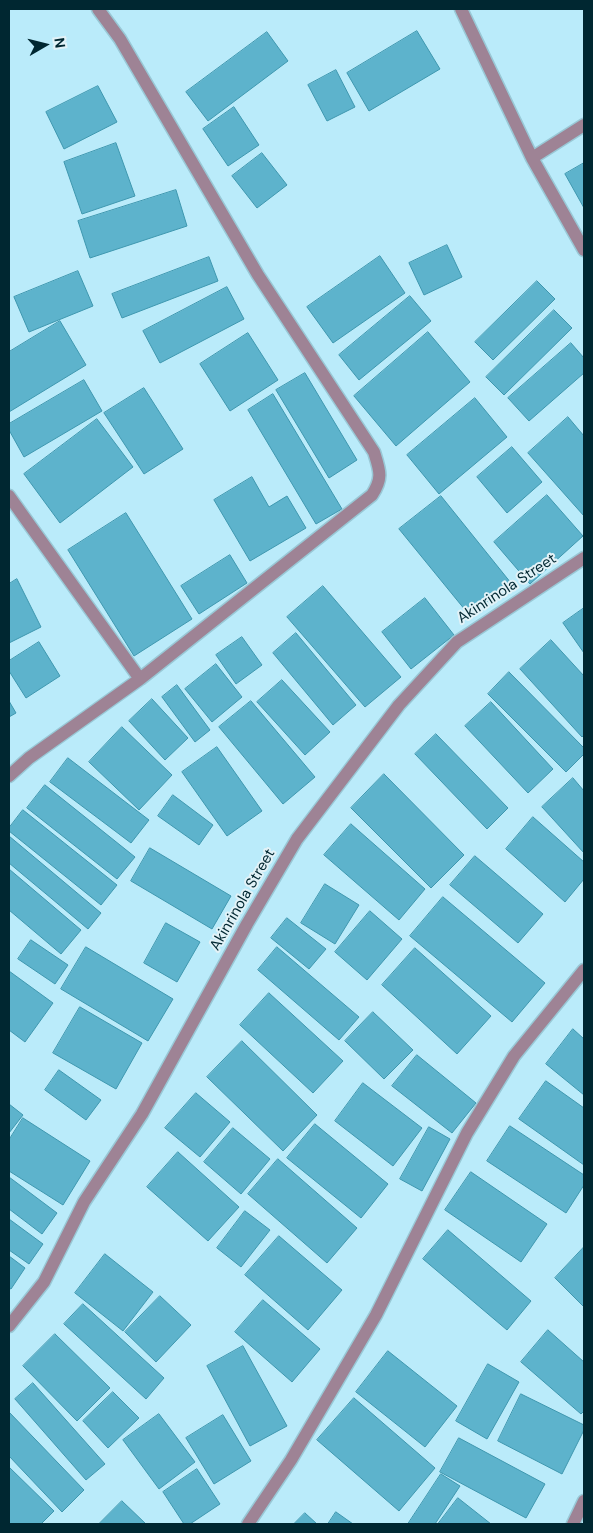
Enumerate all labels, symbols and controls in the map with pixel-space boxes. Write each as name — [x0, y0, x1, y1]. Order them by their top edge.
north arrow — [20, 20, 70, 70]
text: N — [50, 37, 69, 49]
street label: Akinrinola Street — [454, 550, 560, 628]
street label: Akinrinola Street — [207, 846, 279, 954]

